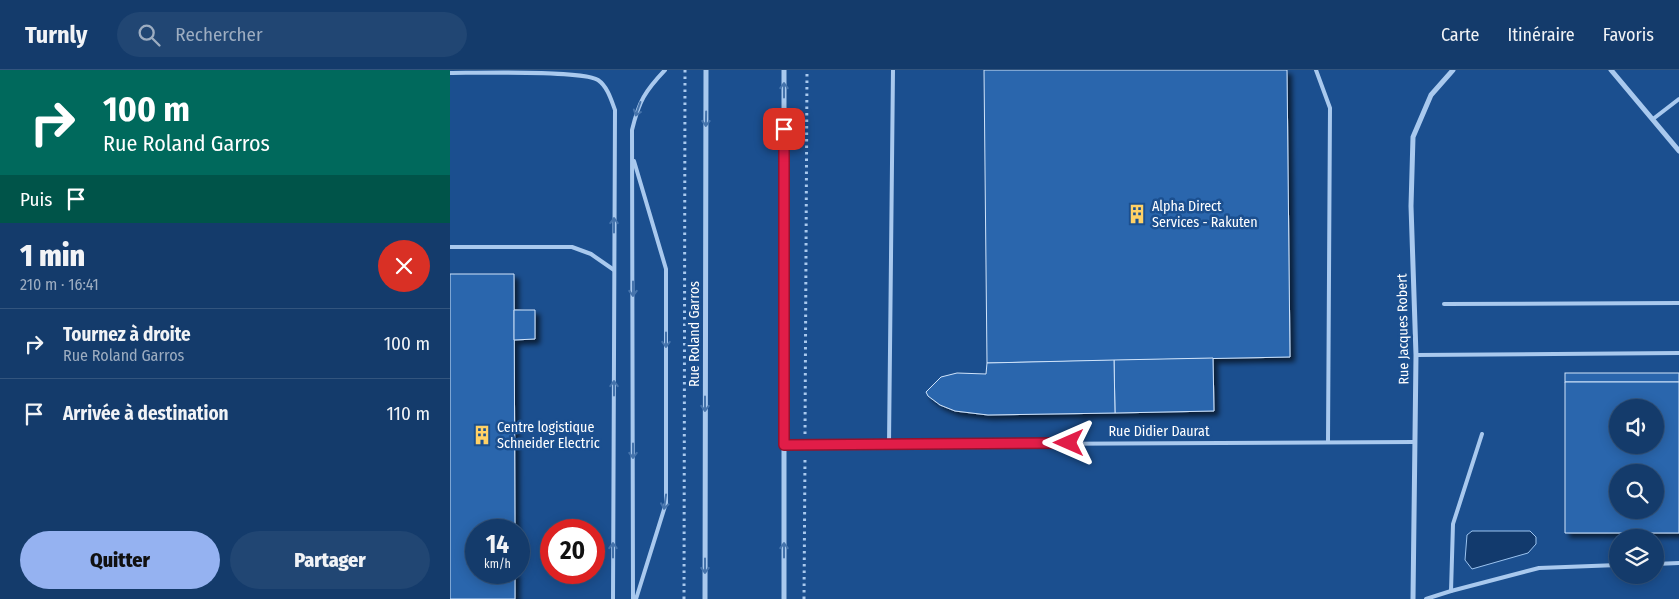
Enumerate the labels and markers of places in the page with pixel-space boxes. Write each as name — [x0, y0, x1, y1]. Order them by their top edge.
pin — [763, 108, 805, 150]
place label: Alpha Direct Services - Rakuten — [1152, 198, 1258, 231]
building icon: Alpha Direct Services - Rakuten — [1126, 203, 1148, 225]
place label: Centre logistique Schneider Electric — [497, 419, 600, 452]
building icon: Centre logistique Schneider Electric — [471, 424, 493, 446]

